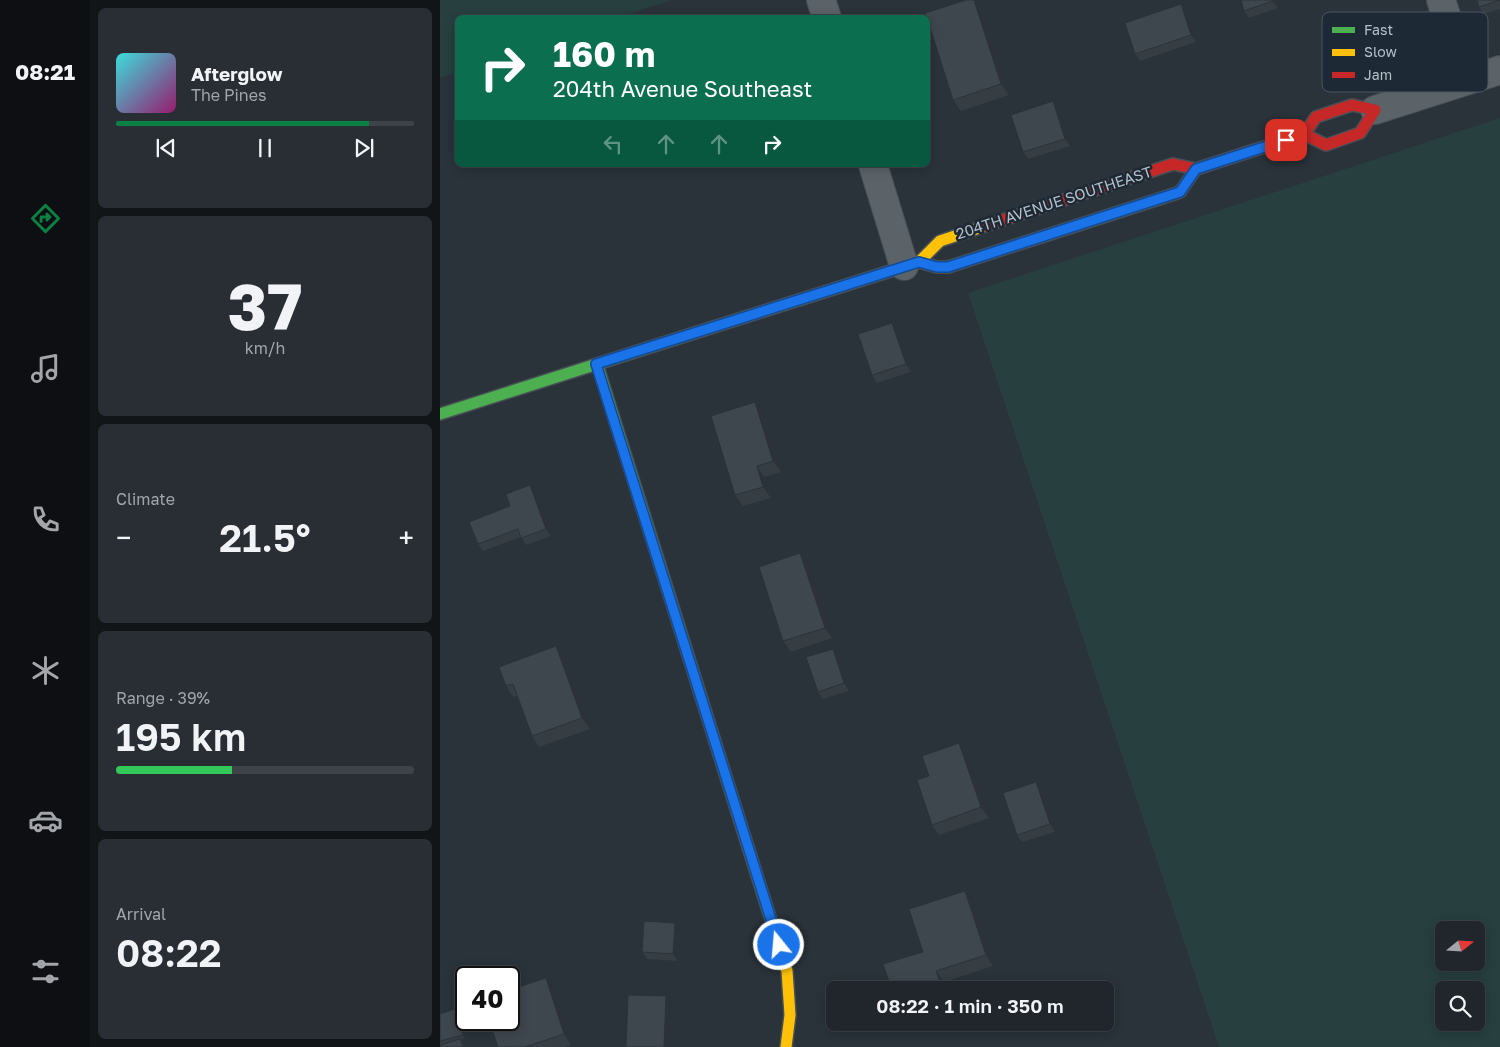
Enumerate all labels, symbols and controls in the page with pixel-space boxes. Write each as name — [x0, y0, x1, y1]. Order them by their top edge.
legend — [1322, 12, 1488, 92]
text: Fast — [1364, 21, 1393, 38]
text: 160 m — [553, 33, 655, 75]
icon: right — [470, 35, 535, 100]
text: Slow — [1364, 43, 1397, 60]
text: 08:21 — [15, 58, 75, 85]
text: Afterglow — [191, 62, 282, 85]
text: Jam — [1364, 66, 1392, 83]
text: 204th Avenue Southeast — [553, 75, 812, 102]
text: The Pines — [191, 85, 266, 105]
pin — [1265, 119, 1307, 161]
icon: arrive — [1272, 126, 1300, 154]
icon: left — [599, 130, 627, 158]
icon: ahead — [652, 130, 680, 158]
icon: ahead — [705, 130, 733, 158]
icon: right — [758, 130, 786, 158]
icon: previous — [152, 134, 180, 162]
icon: pause — [251, 134, 279, 162]
icon: next — [350, 134, 378, 162]
street label: 204TH AVENUE SOUTHEAST — [953, 162, 1154, 242]
icon: directions — [28, 201, 63, 236]
text: 37 — [227, 266, 303, 344]
text: km/h — [245, 338, 285, 358]
icon: music — [28, 351, 63, 386]
text: Climate — [116, 489, 175, 509]
icon: phone — [28, 502, 63, 537]
text: 21.5° — [219, 515, 311, 560]
text: − — [116, 521, 131, 554]
text: + — [399, 521, 414, 554]
icon: climate — [28, 653, 63, 688]
text: Range · 39% — [116, 688, 210, 708]
text: 195 km — [116, 714, 246, 759]
icon: car — [28, 803, 63, 838]
text: Arrival — [116, 904, 166, 924]
position arrow — [752, 918, 804, 970]
north arrow — [1435, 921, 1485, 971]
map controls — [1435, 921, 1485, 1031]
text: 08:22 — [116, 930, 222, 975]
icon: filters — [28, 954, 63, 989]
speed limit sign: 40 — [455, 966, 520, 1031]
button: search — [1435, 981, 1485, 1031]
text: 08:22 · 1 min · 350 m — [876, 994, 1064, 1017]

